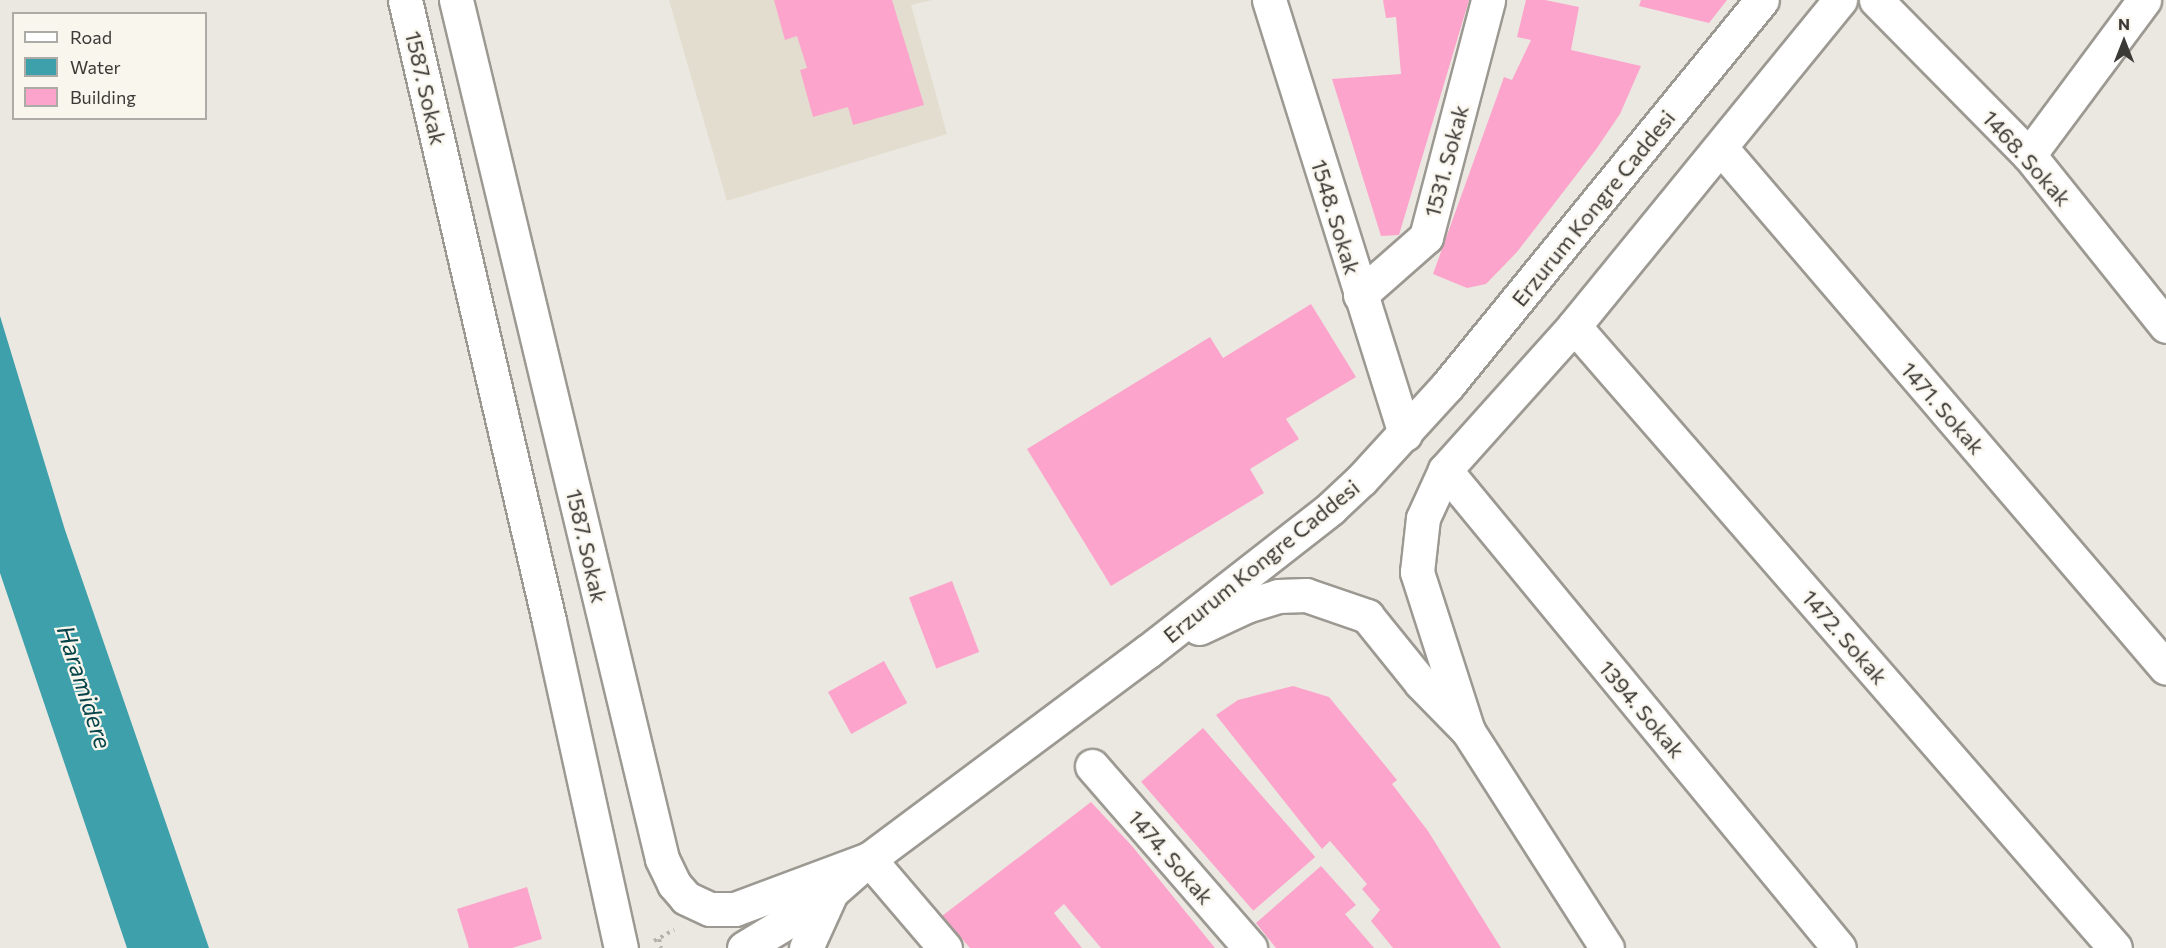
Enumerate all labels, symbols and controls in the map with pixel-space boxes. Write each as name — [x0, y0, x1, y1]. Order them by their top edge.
legend — [12, 12, 207, 120]
north arrow — [2094, 12, 2154, 72]
text: N — [2118, 14, 2130, 33]
text: Road — [70, 26, 112, 48]
street label: 1587. Sokak — [400, 28, 452, 148]
text: Water — [70, 56, 121, 78]
text: Building — [70, 86, 136, 108]
street label: 1531. Sokak — [1418, 102, 1474, 220]
street label: Erzurum Kongre Caddesi — [1506, 105, 1680, 311]
street label: 1468. Sokak — [1977, 105, 2077, 211]
street label: 1548. Sokak — [1306, 156, 1366, 278]
street label: 1471. Sokak — [1896, 356, 1990, 460]
street label: Erzurum Kongre Caddesi — [1158, 474, 1364, 648]
street label: 1587. Sokak — [561, 486, 613, 606]
street label: 1472. Sokak — [1797, 584, 1893, 690]
water label: Haramidere — [52, 622, 118, 752]
street label: 1394. Sokak — [1594, 655, 1690, 763]
street label: 1474. Sokak — [1123, 804, 1219, 910]

